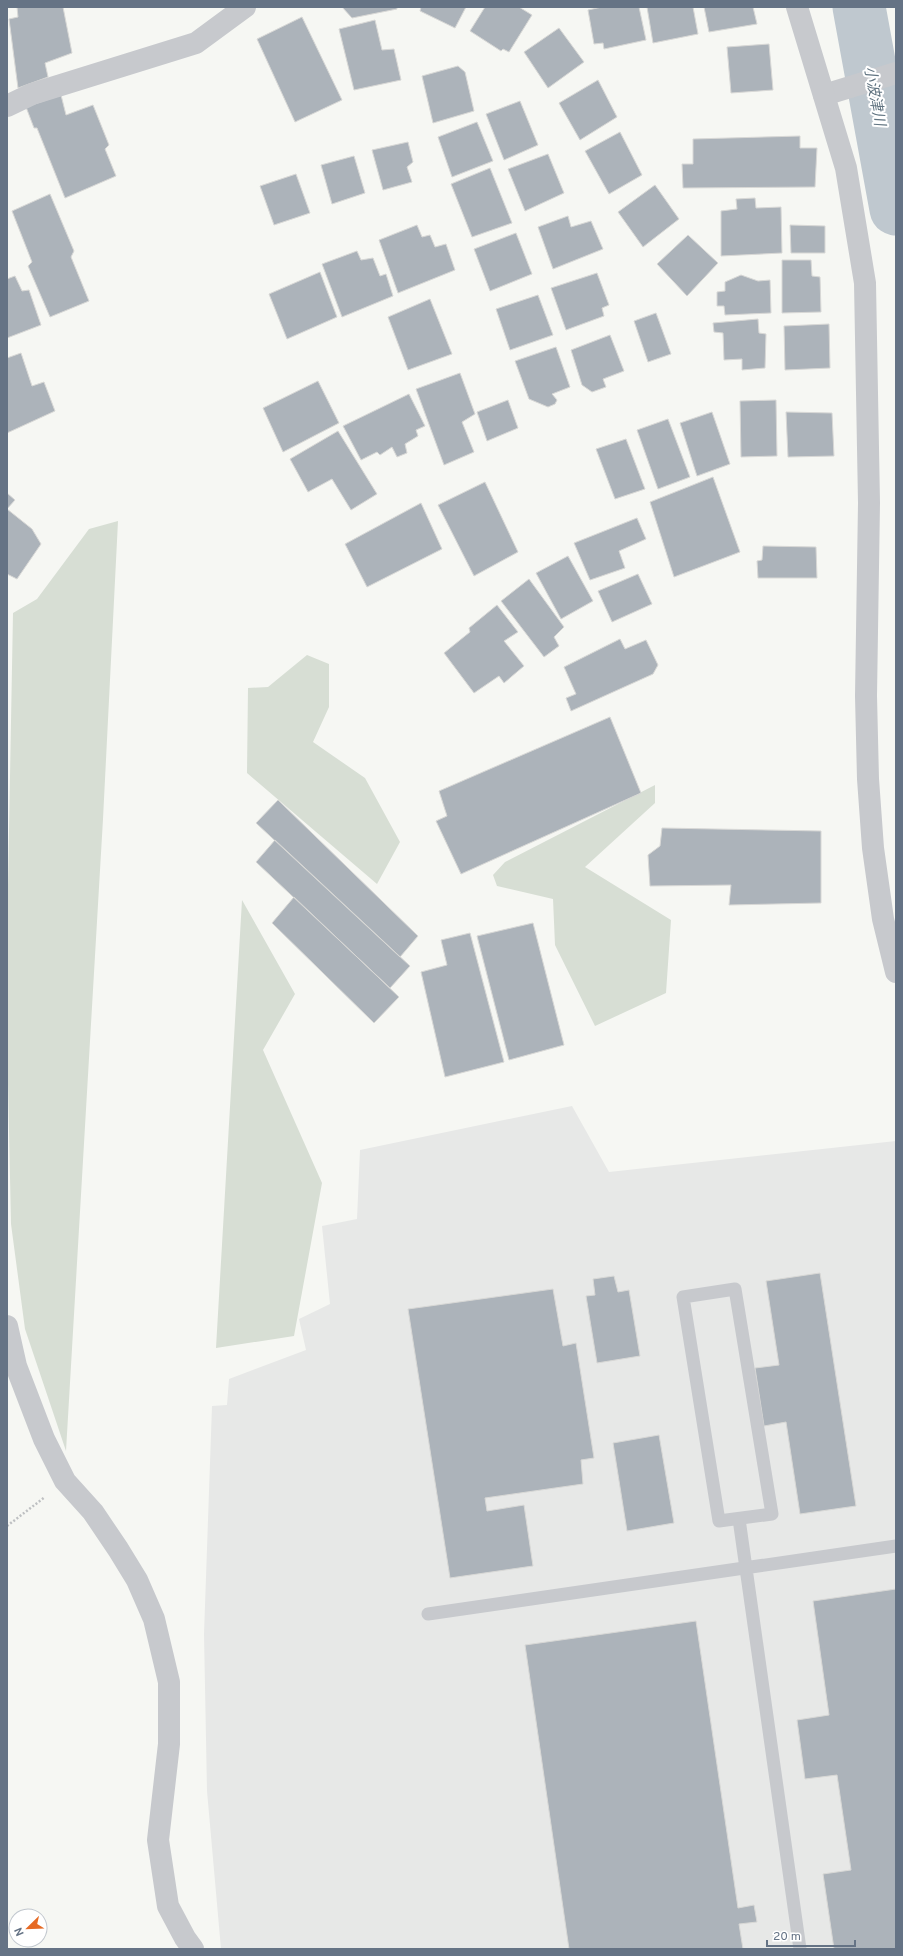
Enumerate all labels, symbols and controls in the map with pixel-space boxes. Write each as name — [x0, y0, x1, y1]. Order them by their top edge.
water label: 小波津川 — [859, 65, 888, 129]
north arrow — [8, 1908, 48, 1948]
scale bar — [767, 1922, 855, 1948]
text: N — [12, 1925, 28, 1938]
text: 20 m — [773, 1929, 801, 1945]

